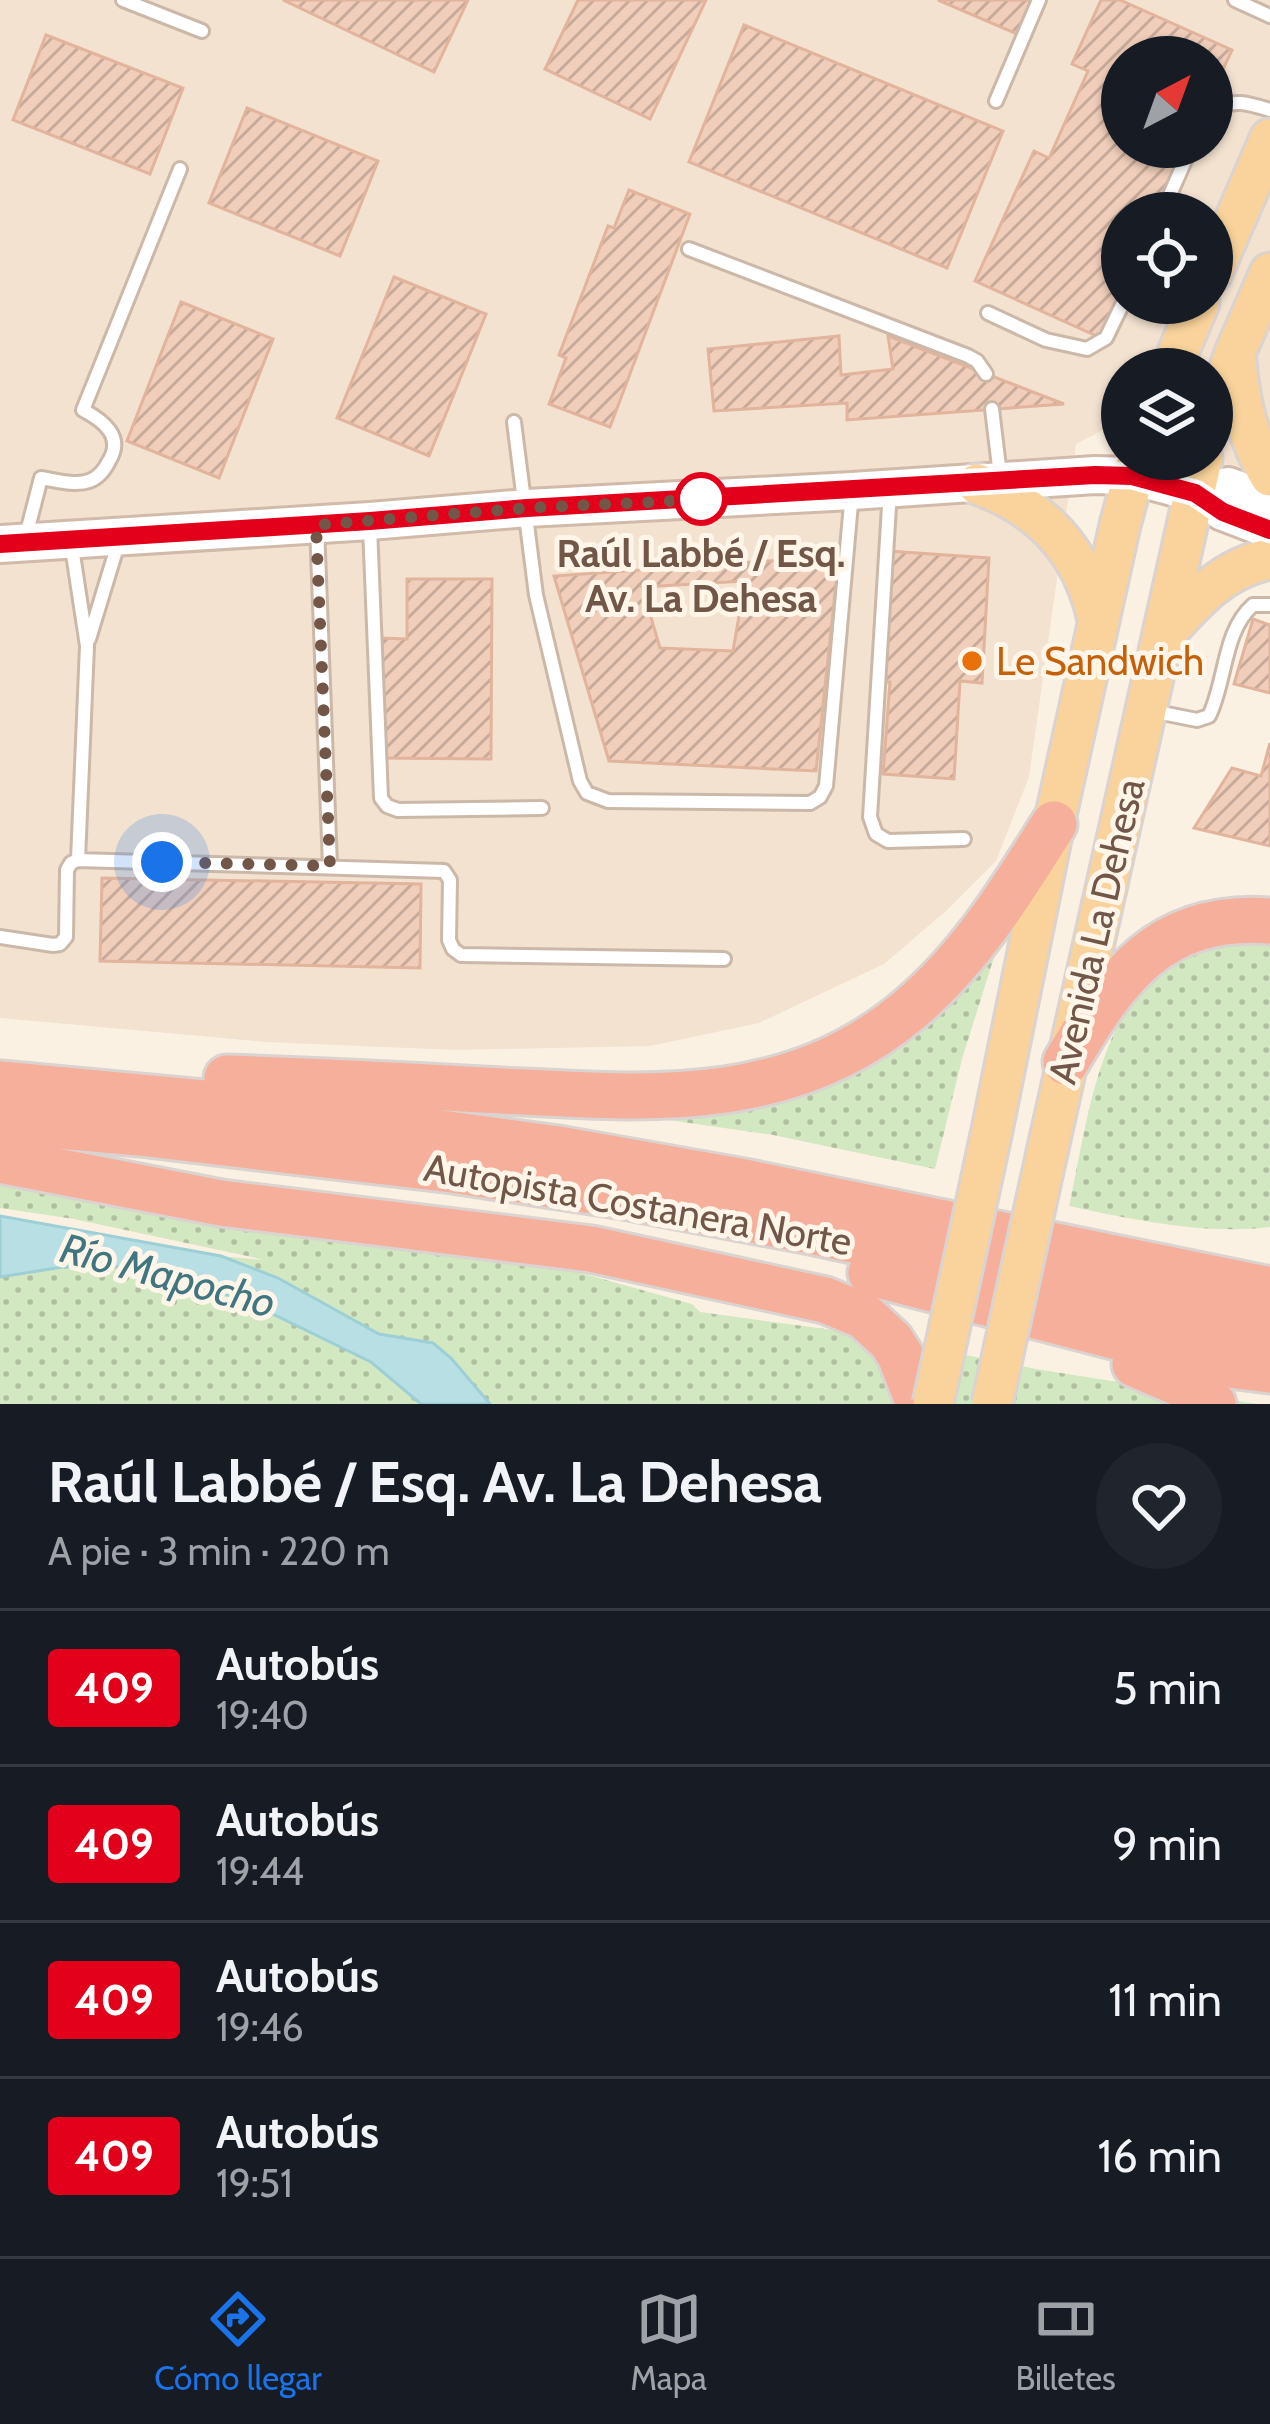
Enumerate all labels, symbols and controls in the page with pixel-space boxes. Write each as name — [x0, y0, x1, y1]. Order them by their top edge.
north arrow — [1101, 36, 1233, 168]
map controls — [1101, 36, 1233, 480]
button: locate — [1101, 192, 1233, 324]
button: layers — [1101, 348, 1233, 480]
marker: Raúl Labbé / Esq. Av. La Dehesa — [676, 474, 726, 524]
place label: Raúl Labbé / Esq. Av. La Dehesa — [557, 529, 845, 622]
place label: Le Sandwich — [996, 637, 1204, 685]
marker: Le Sandwich — [959, 648, 985, 674]
street label: Avenida La Dehesa — [1038, 773, 1155, 1088]
your location — [132, 832, 192, 892]
street label: Autopista Costanera Norte — [421, 1143, 855, 1265]
water label: Río Mapocho — [55, 1221, 281, 1329]
button: heart — [1096, 1443, 1222, 1569]
text: Raúl Labbé / Esq. Av. La Dehesa — [48, 1447, 822, 1516]
text: A pie · 3 min · 220 m — [48, 1527, 390, 1575]
text: Autobús — [216, 1637, 379, 1691]
text: 5 min — [1113, 1661, 1222, 1715]
text: 409 — [74, 1662, 154, 1714]
text: 19:40 — [216, 1691, 309, 1739]
text: Autobús — [216, 1793, 379, 1847]
text: 9 min — [1112, 1817, 1222, 1871]
text: 409 — [74, 1818, 154, 1870]
text: 19:44 — [216, 1847, 304, 1895]
text: Autobús — [216, 1949, 379, 2003]
text: 11 min — [1108, 1973, 1222, 2027]
text: 409 — [74, 1974, 154, 2026]
text: 19:46 — [216, 2003, 304, 2051]
text: Autobús — [216, 2105, 379, 2159]
text: 16 min — [1097, 2129, 1222, 2183]
text: 409 — [74, 2130, 154, 2182]
text: 19:51 — [216, 2159, 293, 2207]
tab: Cómo llegar — [154, 2286, 322, 2398]
tab: Mapa — [630, 2286, 707, 2398]
tab: Billetes — [1015, 2286, 1116, 2398]

